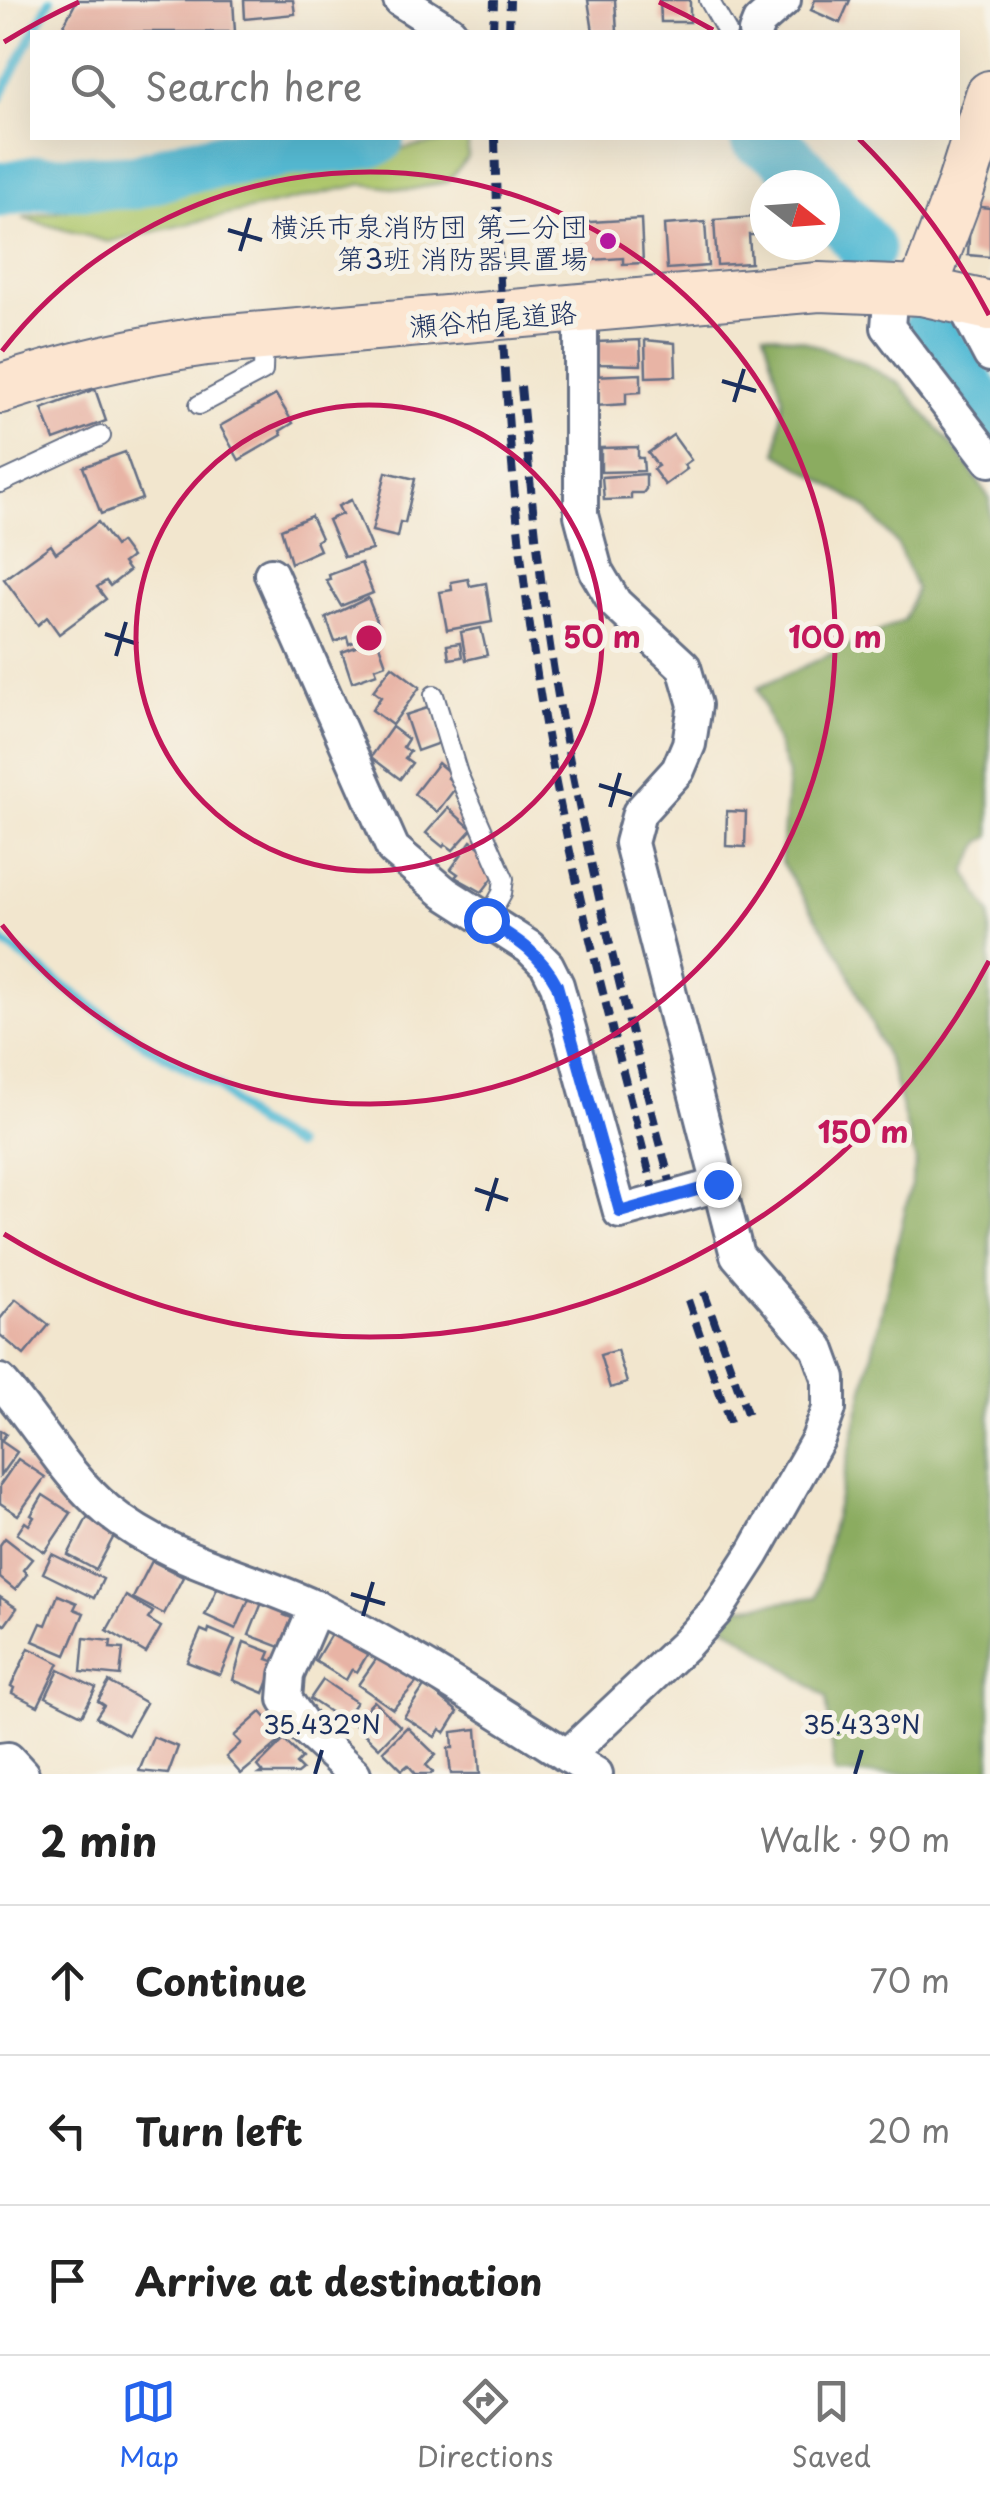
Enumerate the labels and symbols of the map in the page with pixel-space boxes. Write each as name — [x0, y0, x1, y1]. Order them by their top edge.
north arrow — [750, 170, 840, 260]
place label: 横浜市泉消防団 第二分団 第3班 消防器具置場 — [271, 204, 588, 279]
marker: 横浜市泉消防団 第二分団 第3班 消防器具置場 — [597, 230, 619, 252]
street label: 瀬谷柏尾道路 — [407, 289, 579, 347]
text: 50 m — [563, 613, 641, 658]
text: 100 m — [788, 613, 882, 658]
centre of rings — [351, 620, 387, 656]
route start — [464, 898, 510, 944]
text: 150 m — [818, 1108, 908, 1153]
route end — [696, 1162, 742, 1208]
text: 35.432°N — [263, 1705, 381, 1743]
text: 35.433°N — [803, 1705, 921, 1743]

